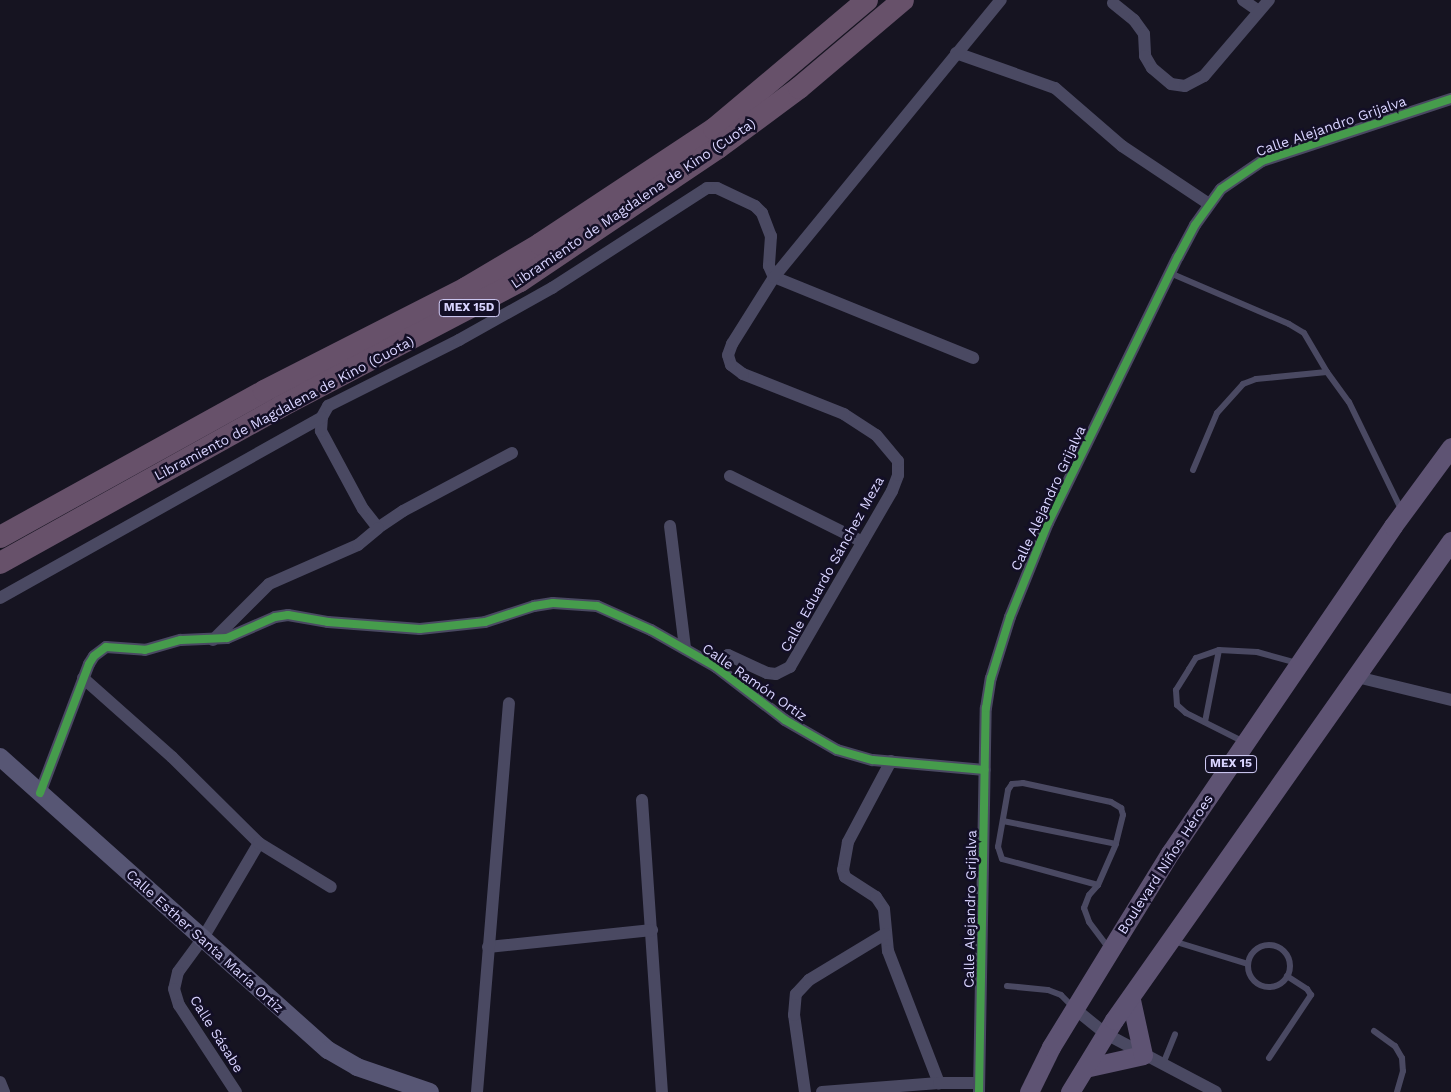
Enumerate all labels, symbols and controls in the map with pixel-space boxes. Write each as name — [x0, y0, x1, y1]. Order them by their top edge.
street label: Calle Alejandro Grijalva — [1253, 92, 1409, 160]
street label: Libramiento de Magdalena de Kino (Cuota) — [507, 114, 759, 292]
road number: MEX 15D — [438, 298, 500, 318]
street label: Libramiento de Magdalena de Kino (Cuota) — [151, 332, 417, 484]
street label: Calle Alejandro Grijalva — [1007, 423, 1089, 573]
street label: Calle Eduardo Sánchez Meza — [777, 473, 887, 655]
street label: Calle Ramón Ortiz — [699, 640, 811, 724]
road number: MEX 15 — [1205, 754, 1257, 774]
street label: Boulevard Niños Héroes — [1114, 791, 1216, 937]
street label: Calle Alejandro Grijalva — [960, 830, 980, 988]
street label: Calle Esther Santa María Ortiz — [122, 866, 288, 1016]
street label: Calle Sásabe — [187, 992, 247, 1076]

